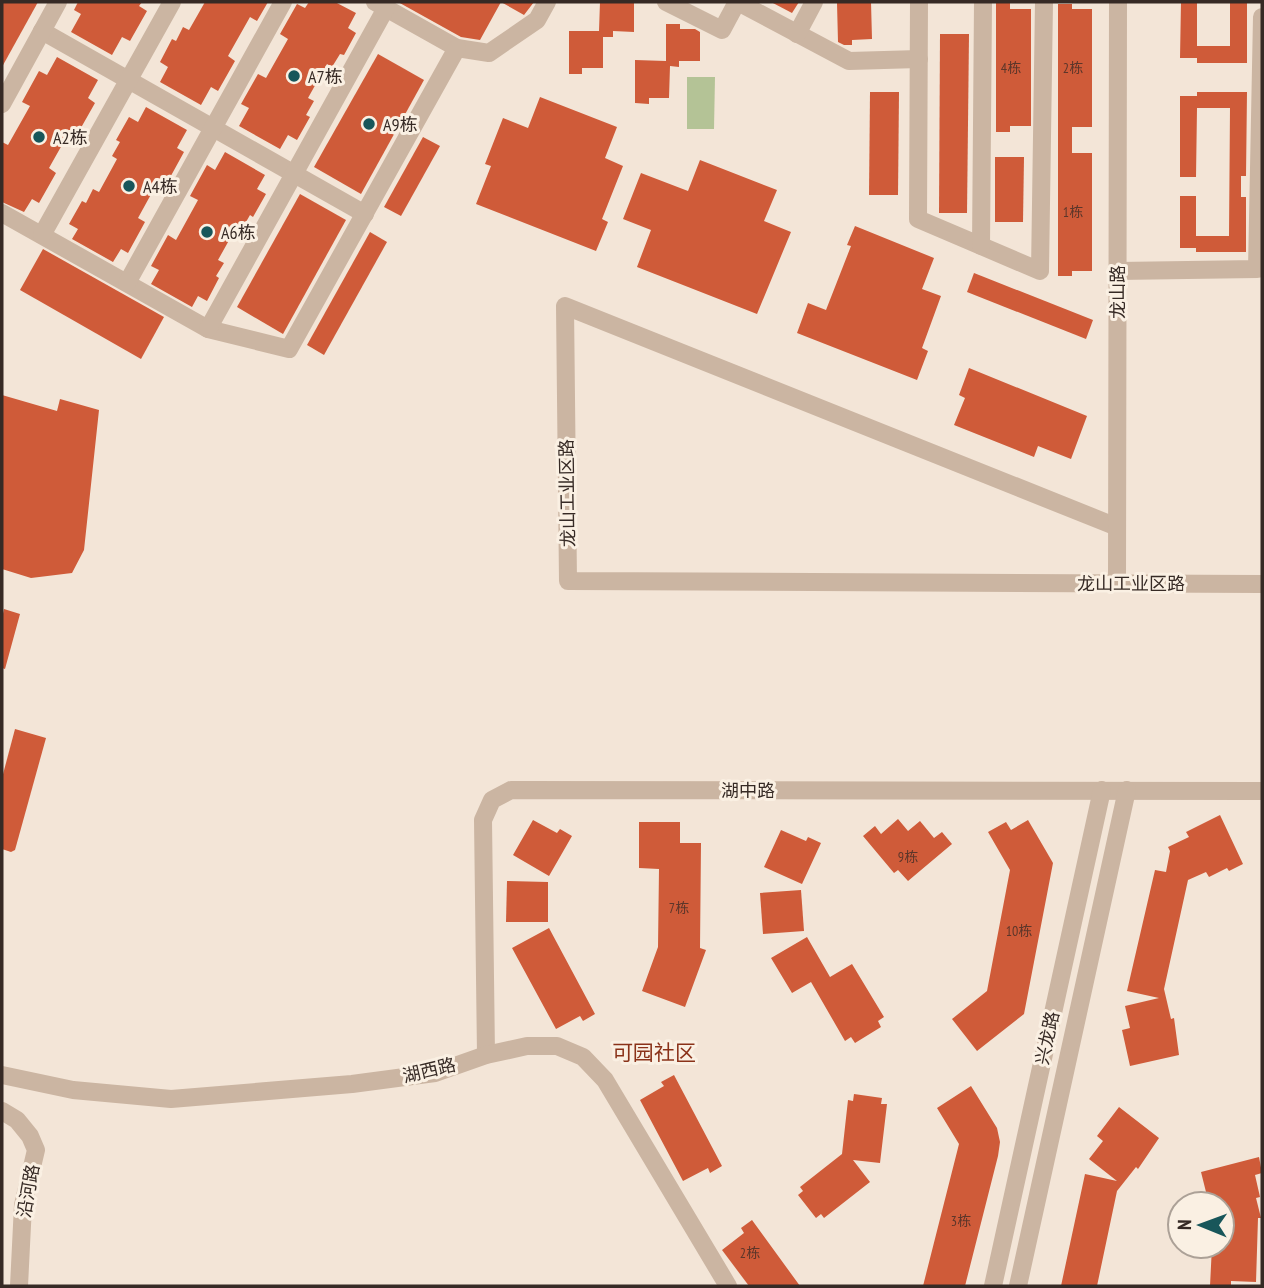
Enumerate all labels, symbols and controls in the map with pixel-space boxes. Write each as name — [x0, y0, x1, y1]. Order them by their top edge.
house number: 4栋 — [1001, 59, 1021, 77]
house number: 2栋 — [1063, 59, 1083, 77]
place label: A7栋 — [308, 65, 343, 88]
marker: A7栋 — [286, 68, 302, 84]
place label: A9栋 — [383, 113, 418, 136]
marker: A9栋 — [361, 116, 377, 132]
place label: A2栋 — [53, 126, 88, 149]
marker: A2栋 — [31, 129, 47, 145]
place label: A4栋 — [143, 175, 178, 198]
marker: A4栋 — [121, 178, 137, 194]
house number: 1栋 — [1063, 203, 1083, 221]
place label: A6栋 — [221, 221, 256, 244]
marker: A6栋 — [199, 224, 215, 240]
street label: 龙山路 — [1106, 265, 1129, 319]
street label: 龙山工业区路 — [555, 439, 579, 547]
street label: 龙山工业区路 — [1077, 572, 1185, 595]
street label: 湖中路 — [721, 779, 775, 802]
house number: 9栋 — [898, 848, 918, 866]
house number: 7栋 — [669, 899, 689, 917]
house number: 10栋 — [1006, 922, 1032, 940]
street label: 兴龙路 — [1030, 1009, 1064, 1067]
district label: 可园社区 — [612, 1039, 696, 1066]
street label: 湖西路 — [400, 1053, 458, 1087]
street label: 沿河路 — [12, 1162, 44, 1220]
north arrow — [1166, 1190, 1236, 1260]
house number: 3栋 — [951, 1212, 971, 1230]
text: N — [1172, 1219, 1196, 1230]
house number: 2栋 — [740, 1244, 760, 1262]

